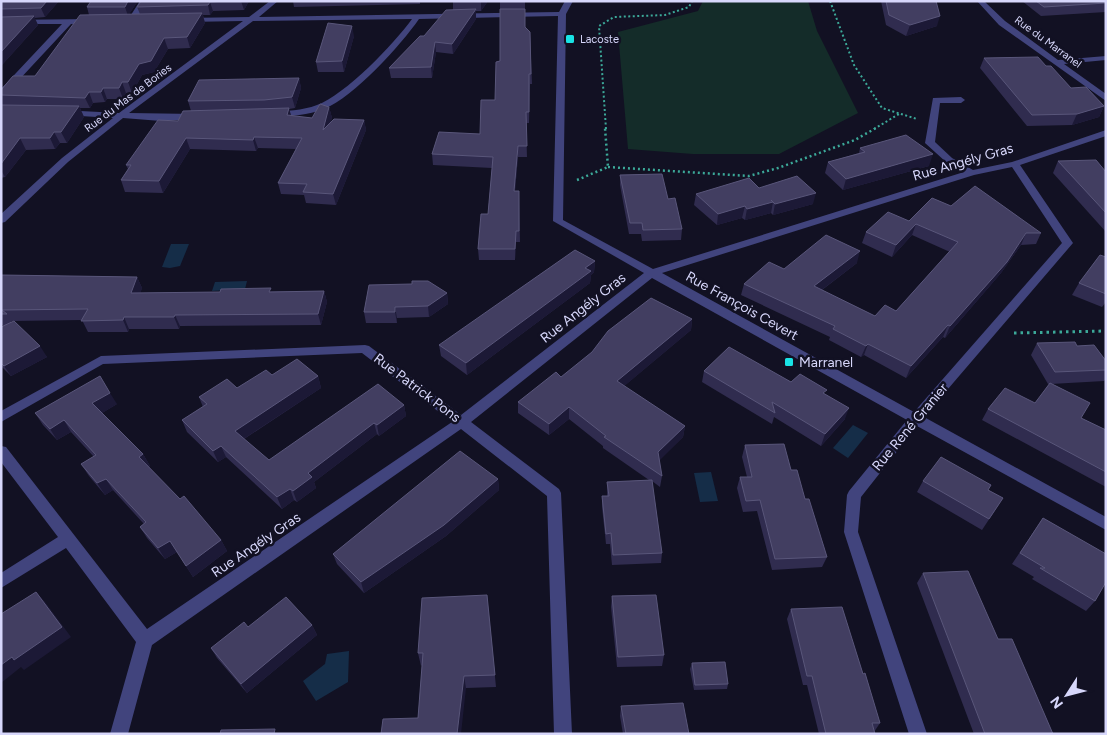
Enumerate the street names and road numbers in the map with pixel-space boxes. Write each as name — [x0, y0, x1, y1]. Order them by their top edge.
street label: Rue du Marranel — [1012, 13, 1084, 71]
street label: Rue du Mas de Bories — [82, 61, 174, 135]
street label: Rue Angély Gras — [911, 140, 1015, 184]
street label: Rue François Cevert — [683, 268, 801, 344]
street label: Rue Angély Gras — [537, 269, 629, 347]
street label: Rue Patrick Pons — [370, 350, 464, 426]
street label: Rue René Granier — [868, 380, 952, 474]
street label: Rue Angély Gras — [208, 509, 304, 581]

